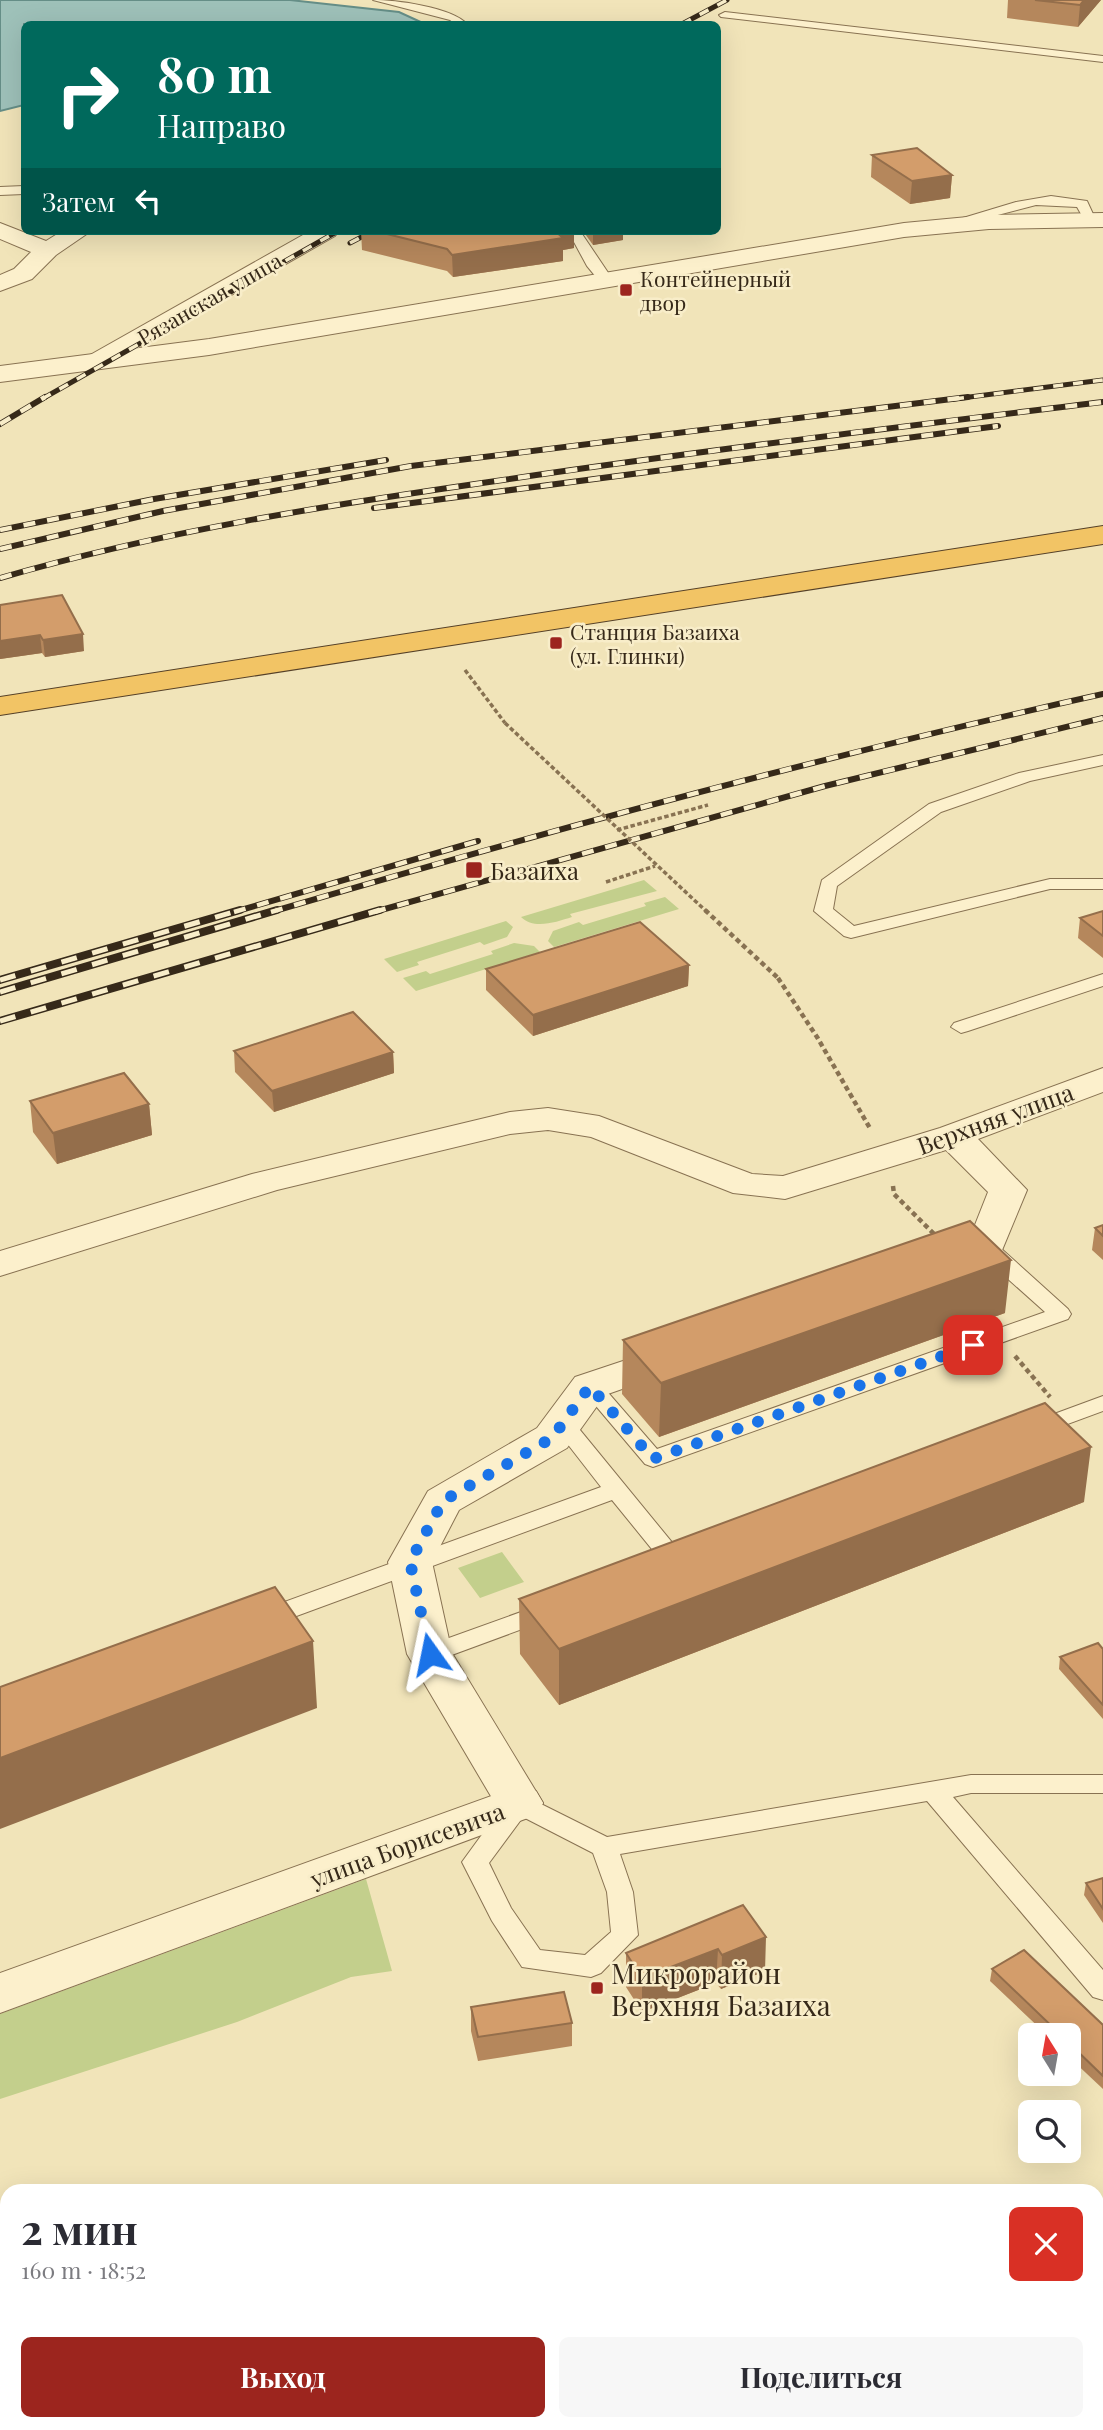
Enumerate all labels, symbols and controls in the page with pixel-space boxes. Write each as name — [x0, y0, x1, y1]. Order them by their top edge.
text: 80 m — [157, 40, 272, 105]
icon: right — [42, 49, 133, 140]
text: Направо — [157, 103, 286, 146]
icon: left — [129, 182, 167, 220]
text: Затем — [42, 184, 115, 219]
street label: Рязанская улица — [132, 245, 287, 351]
place label: Контейнерный двор — [640, 264, 791, 316]
marker: Контейнерный двор — [618, 282, 634, 298]
place label: Станция Базаиха (ул. Глинки) — [570, 617, 740, 669]
marker: Станция Базаиха (ул. Глинки) — [548, 635, 564, 651]
place label: Базаиха — [490, 854, 579, 886]
marker: Базаиха — [464, 860, 484, 880]
street label: Верхняя улица — [912, 1075, 1078, 1161]
pin — [943, 1315, 1003, 1375]
icon: arrive — [954, 1326, 992, 1364]
position arrow — [393, 1617, 467, 1691]
street label: улица Борисевича — [304, 1794, 509, 1894]
place label: Микрорайон Верхняя Базаиха — [611, 1954, 831, 2023]
marker: Микрорайон Верхняя Базаиха — [589, 1980, 605, 1996]
north arrow — [1018, 2023, 1082, 2086]
map controls — [1018, 2023, 1081, 2163]
button: search — [1018, 2100, 1081, 2163]
text: 2 мин — [21, 2200, 138, 2256]
button: close — [1009, 2207, 1083, 2281]
text: 160 m · 18:52 — [21, 2254, 146, 2285]
button: Выход — [21, 2337, 545, 2417]
button: Поделиться — [559, 2337, 1083, 2417]

